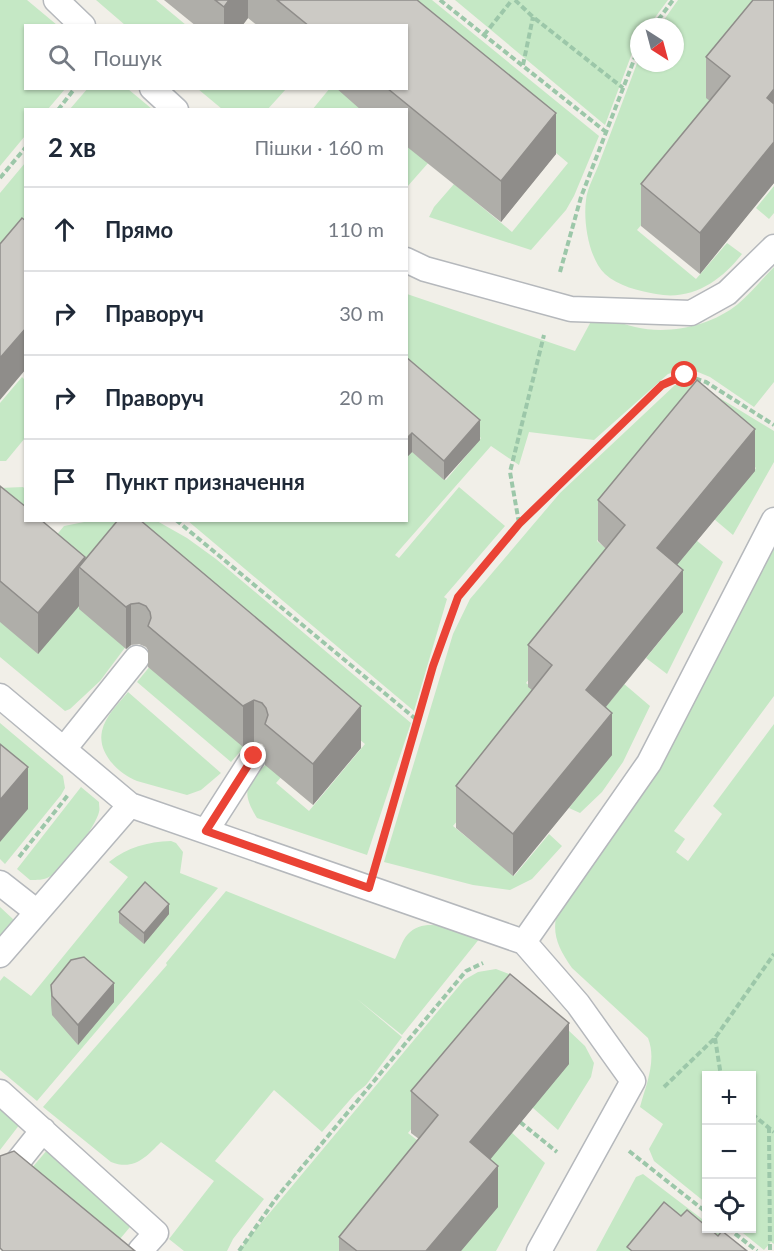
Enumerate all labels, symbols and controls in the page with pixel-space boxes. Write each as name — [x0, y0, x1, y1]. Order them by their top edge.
north arrow — [630, 18, 684, 72]
search box — [24, 24, 408, 90]
icon: search — [45, 41, 78, 74]
text: Пошук — [93, 44, 162, 71]
text: 2 хв — [48, 131, 96, 163]
text: Пішки · 160 m — [255, 135, 384, 159]
icon: ahead — [48, 213, 81, 246]
text: Прямо — [105, 216, 173, 243]
text: 110 m — [328, 217, 384, 241]
icon: right — [48, 297, 81, 330]
text: Праворуч — [105, 300, 204, 327]
text: 30 m — [339, 301, 384, 325]
route start — [671, 361, 697, 387]
icon: right — [48, 381, 81, 414]
text: Праворуч — [105, 384, 204, 411]
text: 20 m — [339, 385, 384, 409]
icon: arrive — [48, 465, 81, 498]
text: Пункт призначення — [105, 468, 305, 495]
route end — [240, 742, 266, 768]
map controls — [702, 1071, 756, 1233]
button: + — [702, 1071, 756, 1125]
button: − — [702, 1125, 756, 1179]
button: locate — [702, 1179, 756, 1233]

